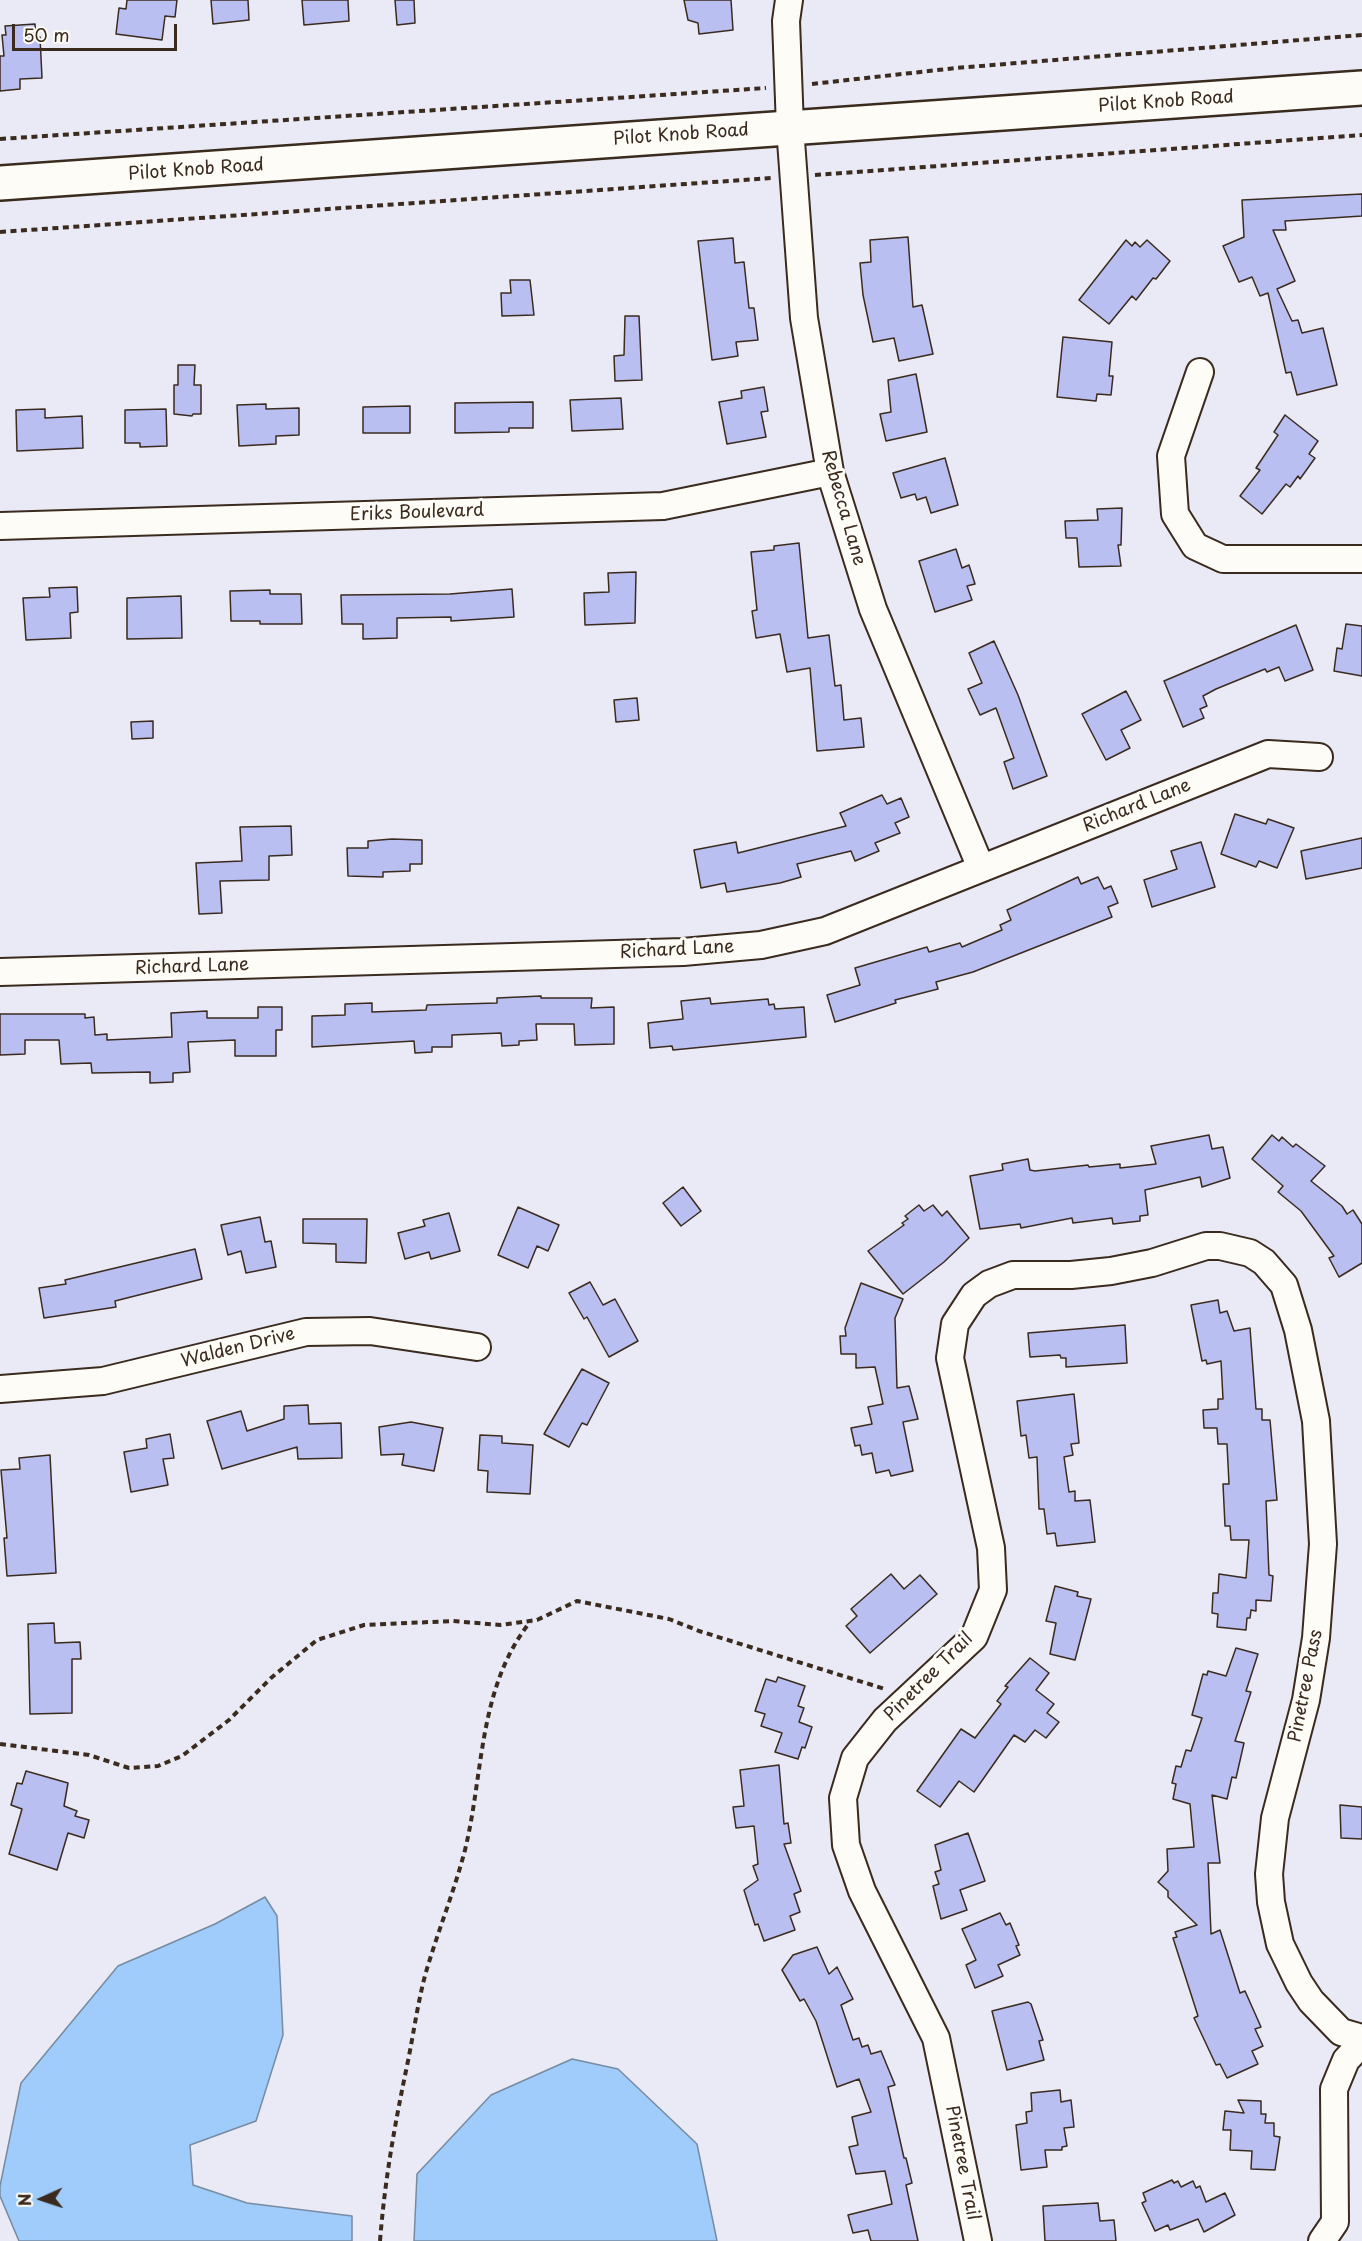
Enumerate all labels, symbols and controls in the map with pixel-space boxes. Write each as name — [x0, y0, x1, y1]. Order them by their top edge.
scale bar — [15, 12, 180, 50]
text: 50 m — [23, 21, 70, 48]
street label: Pilot Knob Road — [1097, 86, 1235, 118]
street label: Pilot Knob Road — [612, 119, 750, 151]
street label: Pilot Knob Road — [127, 154, 265, 186]
street label: Rebecca Lane — [816, 448, 870, 568]
street label: Eriks Boulevard — [349, 500, 485, 526]
street label: Richard Lane — [1080, 775, 1194, 837]
street label: Richard Lane — [619, 936, 735, 964]
street label: Richard Lane — [134, 954, 250, 980]
street label: Walden Drive — [179, 1323, 297, 1373]
street label: Pinetree Trail — [880, 1628, 978, 1726]
street label: Pinetree Pass — [1285, 1628, 1327, 1744]
street label: Pinetree Trail — [940, 2104, 984, 2222]
north arrow — [12, 2169, 72, 2229]
text: N — [12, 2193, 36, 2207]

